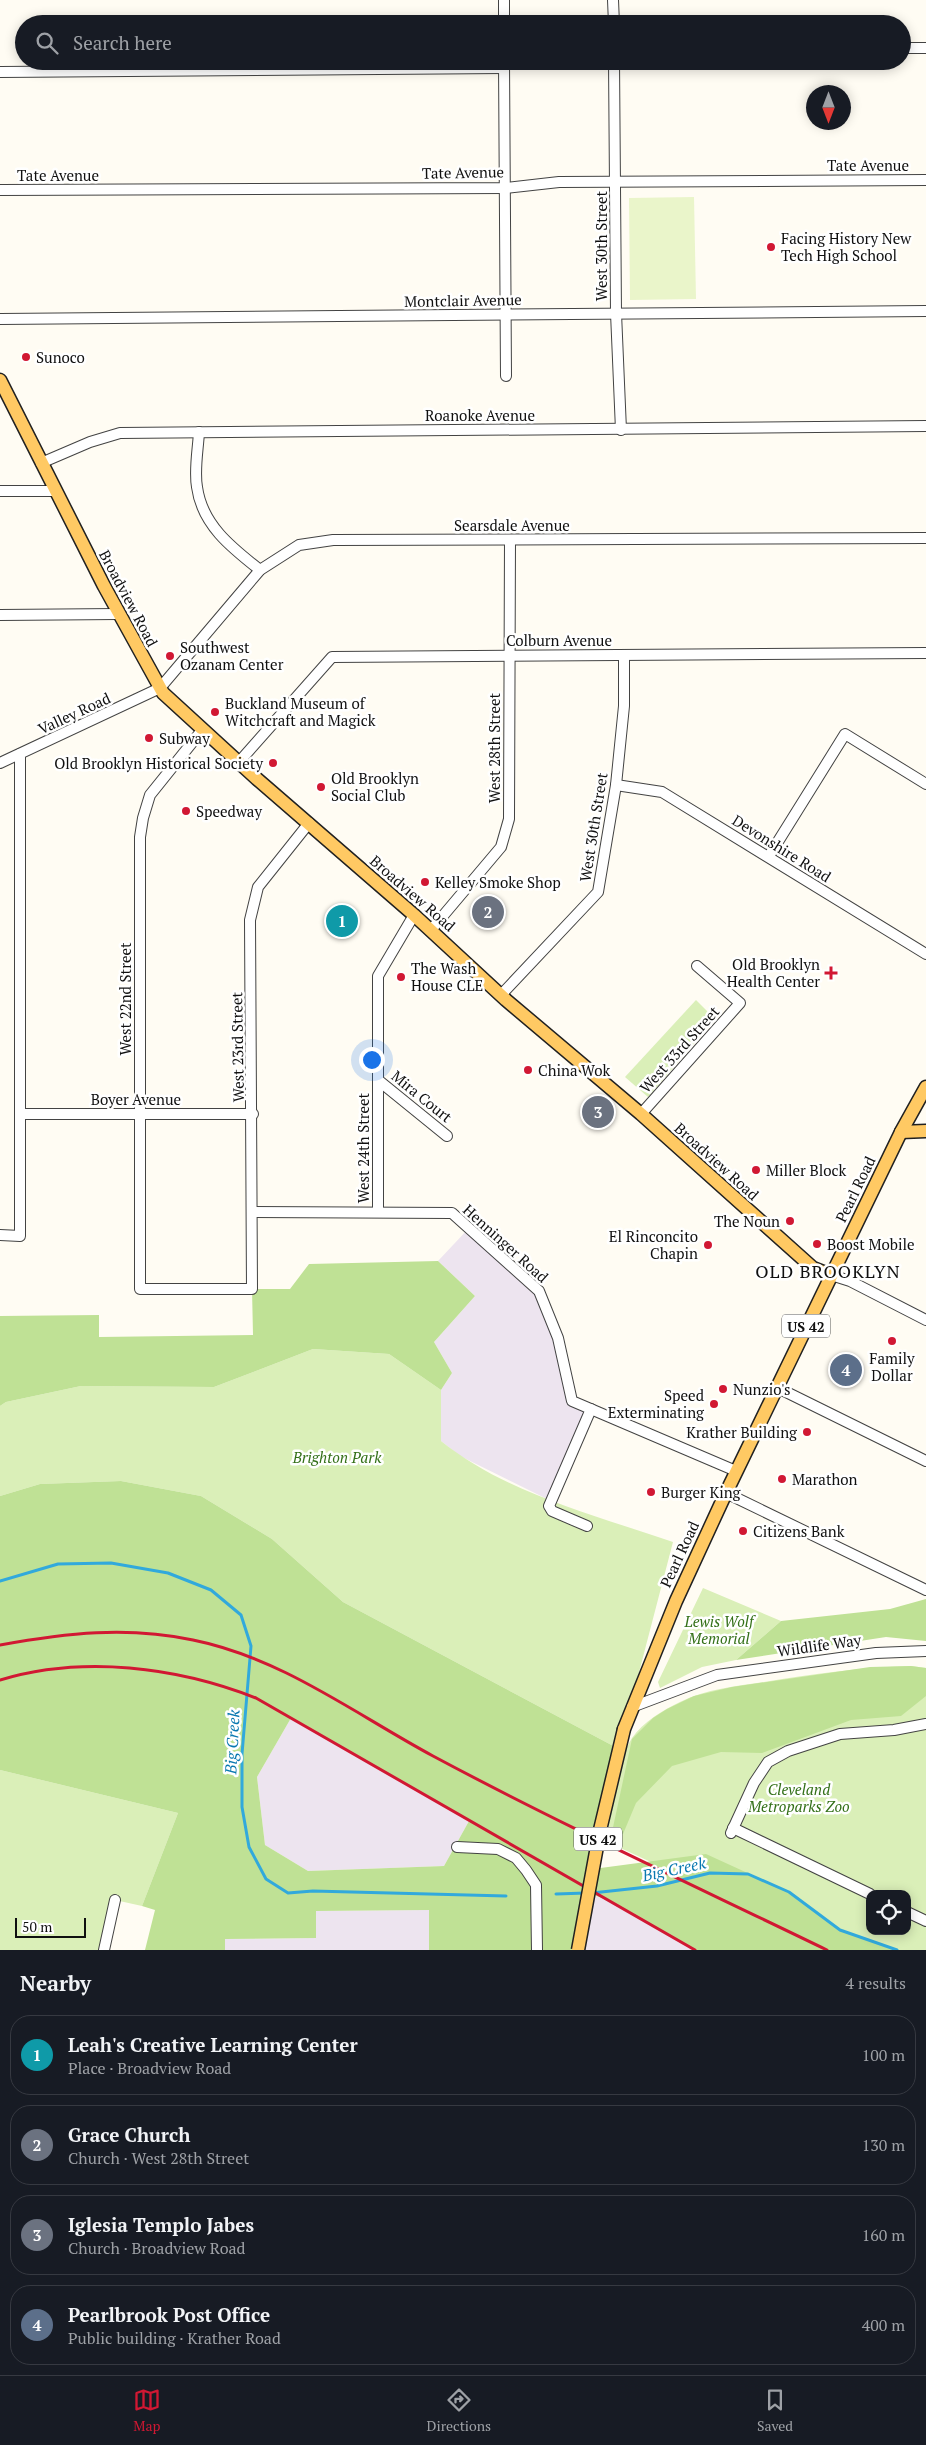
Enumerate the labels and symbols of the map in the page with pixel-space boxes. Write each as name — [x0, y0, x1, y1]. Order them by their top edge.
north arrow — [806, 85, 851, 130]
street label: Tate Avenue — [827, 155, 909, 175]
street label: Tate Avenue — [422, 161, 504, 183]
street label: Tate Avenue — [17, 165, 99, 185]
street label: West 30th Street — [591, 190, 611, 301]
place label: Facing History New Tech High School — [781, 228, 912, 265]
marker: Facing History New Tech High School — [765, 241, 777, 253]
street label: Montclair Avenue — [404, 289, 522, 311]
place label: Sunoco — [36, 347, 85, 367]
marker: Sunoco — [20, 351, 32, 363]
street label: Roanoke Avenue — [425, 405, 535, 425]
street label: Searsdale Avenue — [454, 515, 570, 535]
street label: Broadview Road — [95, 546, 163, 650]
street label: Colburn Avenue — [506, 630, 612, 650]
place label: Southwest Ozanam Center — [180, 637, 284, 674]
marker: Southwest Ozanam Center — [164, 650, 176, 662]
street label: Valley Road — [35, 688, 113, 738]
street label: West 28th Street — [484, 692, 504, 803]
place label: Buckland Museum of Witchcraft and Magick — [225, 693, 376, 730]
marker: Buckland Museum of Witchcraft and Magick — [209, 706, 221, 718]
place label: Subway — [159, 728, 210, 748]
marker: Subway — [143, 732, 155, 744]
place label: Old Brooklyn Historical Society — [54, 753, 263, 773]
marker: Old Brooklyn Historical Society — [267, 757, 279, 769]
place label: Old Brooklyn Social Club — [331, 768, 419, 805]
street label: West 30th Street — [574, 771, 612, 883]
marker: Old Brooklyn Social Club — [315, 781, 327, 793]
place label: Speedway — [196, 801, 262, 821]
marker: Speedway — [180, 805, 192, 817]
street label: Devonshire Road — [729, 810, 835, 886]
street label: Broadview Road — [366, 850, 460, 936]
place label: Kelley Smoke Shop — [435, 872, 561, 892]
marker: Kelley Smoke Shop — [419, 876, 431, 888]
pin: 2 — [472, 893, 504, 931]
pin: 1 — [326, 902, 358, 940]
street label: West 22nd Street — [115, 942, 135, 1056]
place label: Old Brooklyn Health Center — [727, 954, 820, 991]
place label: The Wash House CLE — [411, 958, 483, 995]
marker: Old Brooklyn Health Center — [824, 966, 838, 980]
marker: The Wash House CLE — [395, 971, 407, 983]
street label: West 23rd Street — [226, 991, 248, 1102]
street label: West 33rd Street — [635, 1001, 724, 1097]
your location — [359, 1047, 385, 1073]
place label: China Wok — [538, 1060, 610, 1080]
marker: China Wok — [522, 1064, 534, 1076]
street label: Mira Court — [388, 1066, 457, 1127]
street label: Boyer Avenue — [91, 1089, 181, 1109]
street label: West 24th Street — [353, 1092, 373, 1203]
pin: 3 — [582, 1093, 614, 1131]
street label: Broadview Road — [671, 1118, 763, 1204]
street label: Pearl Road — [830, 1153, 880, 1225]
place label: Miller Block — [766, 1160, 847, 1180]
marker: Miller Block — [750, 1164, 762, 1176]
street label: Henninger Road — [459, 1199, 553, 1287]
place label: The Noun — [714, 1211, 780, 1231]
marker: The Noun — [784, 1215, 796, 1227]
place label: El Rinconcito Chapin — [609, 1226, 698, 1263]
place label: Boost Mobile — [827, 1234, 915, 1254]
marker: Boost Mobile — [811, 1238, 823, 1250]
marker: El Rinconcito Chapin — [702, 1239, 714, 1251]
district label: OLD BROOKLYN — [755, 1259, 901, 1283]
road number: US 42 — [782, 1314, 830, 1338]
marker: Family Dollar — [886, 1335, 898, 1347]
place label: Family Dollar — [869, 1348, 915, 1385]
pin: 4 — [830, 1351, 862, 1389]
place label: Nunzio's — [733, 1379, 790, 1399]
marker: Nunzio's — [717, 1383, 729, 1395]
place label: Speed Exterminating — [608, 1385, 705, 1422]
marker: Speed Exterminating — [708, 1398, 720, 1410]
place label: Krather Building — [686, 1422, 798, 1442]
marker: Krather Building — [801, 1426, 813, 1438]
park label: Brighton Park — [292, 1447, 382, 1467]
place label: Marathon — [792, 1469, 858, 1489]
marker: Marathon — [776, 1473, 788, 1485]
place label: Burger King — [661, 1482, 742, 1502]
marker: Burger King — [645, 1486, 657, 1498]
street label: Pearl Road — [655, 1518, 703, 1590]
place label: Citizens Bank — [753, 1521, 845, 1541]
marker: Citizens Bank — [737, 1525, 749, 1537]
park label: Lewis Wolf Memorial — [684, 1611, 756, 1648]
street label: Wildlife Way — [776, 1629, 863, 1661]
water label: Big Creek — [219, 1709, 245, 1776]
park label: Cleveland Metroparks Zoo — [747, 1779, 850, 1816]
road number: US 42 — [574, 1828, 622, 1850]
water label: Big Creek — [639, 1851, 708, 1887]
scale bar — [15, 1915, 86, 1938]

